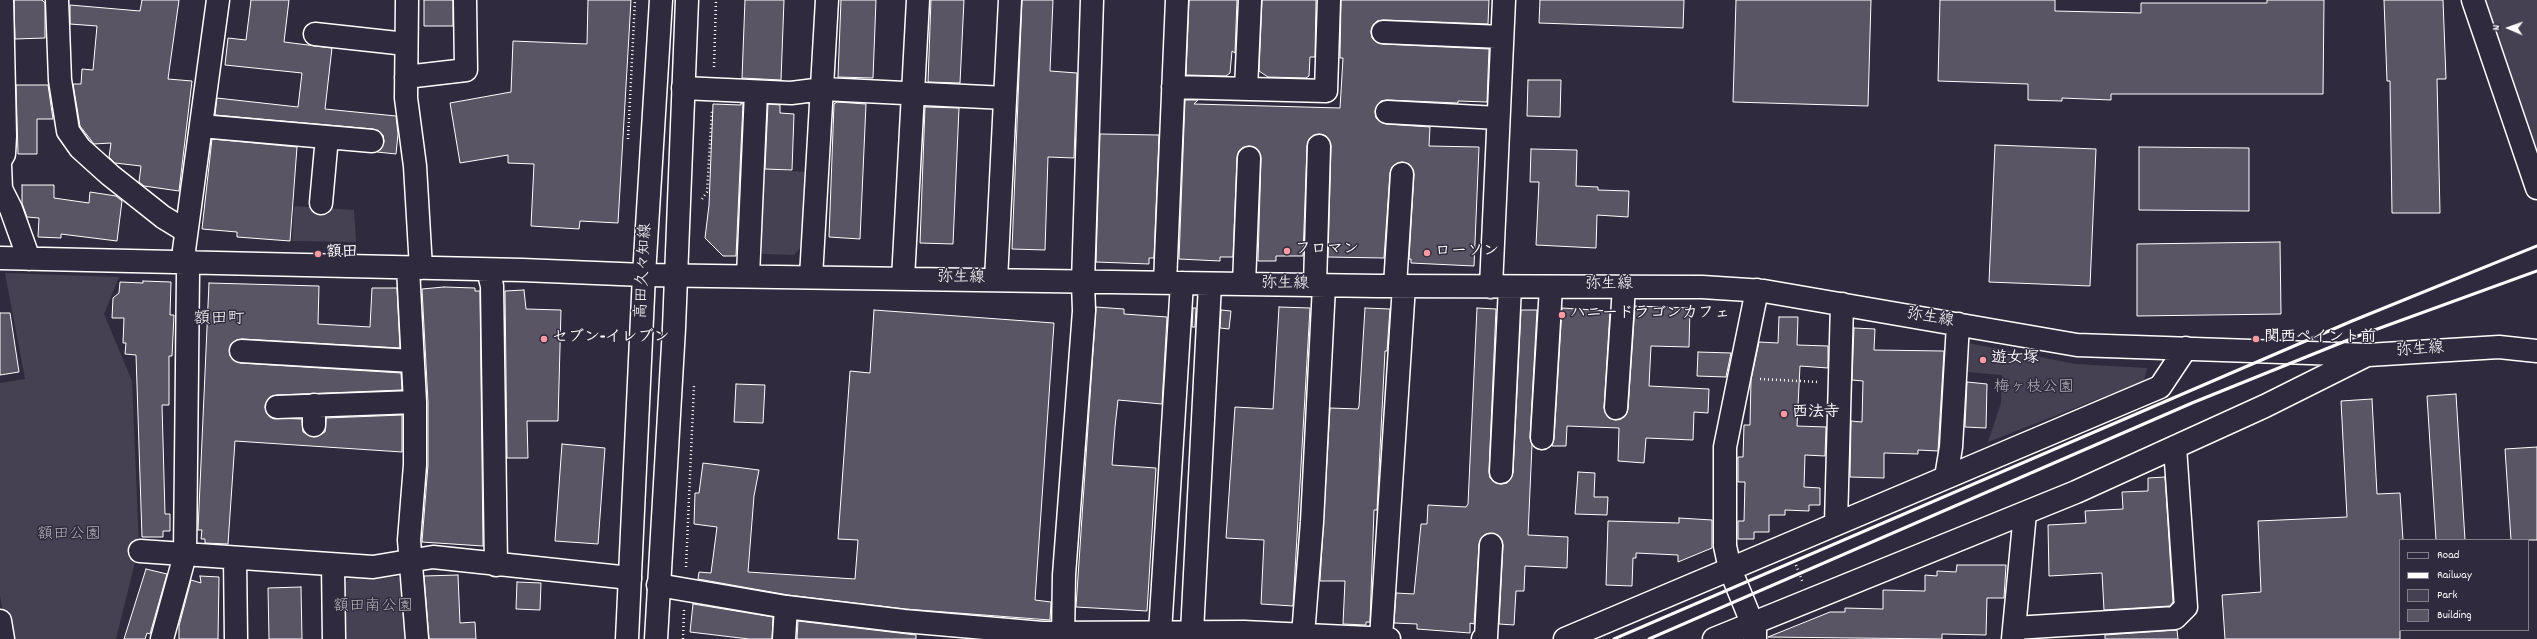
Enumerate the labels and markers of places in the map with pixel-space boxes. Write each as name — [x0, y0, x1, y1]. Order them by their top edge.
place label: フロマン — [1295, 241, 1359, 261]
place label: ローソン — [1435, 243, 1499, 263]
place label: 額田 — [326, 244, 358, 264]
marker: フロマン — [1282, 246, 1292, 256]
marker: ローソン — [1422, 248, 1432, 258]
marker: 額田 — [313, 249, 323, 259]
place label: ハニードラゴンカフェ — [1570, 305, 1730, 325]
marker: ハニードラゴンカフェ — [1557, 310, 1567, 320]
place label: セブン-イレブン — [552, 329, 669, 349]
place label: 関西ペイント前 — [2264, 329, 2376, 349]
marker: セブン-イレブン — [539, 334, 549, 344]
marker: 関西ペイント前 — [2251, 334, 2261, 344]
place label: 遊女塚 — [1991, 350, 2039, 370]
marker: 遊女塚 — [1978, 355, 1988, 365]
place label: 西法寺 — [1792, 404, 1840, 424]
marker: 西法寺 — [1779, 409, 1789, 419]

